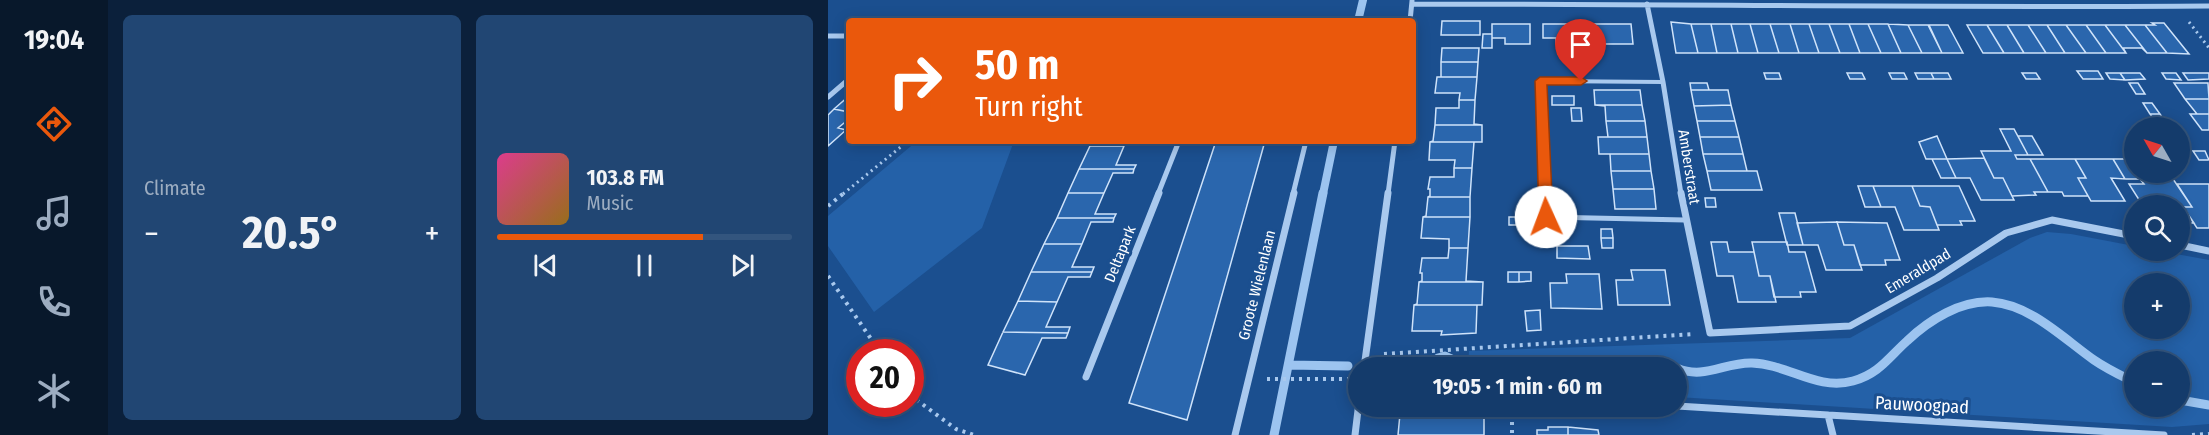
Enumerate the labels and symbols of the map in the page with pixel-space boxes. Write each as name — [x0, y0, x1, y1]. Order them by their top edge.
pin — [1555, 19, 1606, 81]
north arrow — [2124, 117, 2190, 183]
street label: Amberstraat — [1674, 128, 1704, 206]
position arrow — [1514, 185, 1578, 249]
street label: Deltapark — [1100, 223, 1140, 285]
street label: Groote Wielenlaan — [1235, 228, 1279, 342]
street label: Emeraldpad — [1882, 244, 1954, 298]
speed limit sign: 20 — [846, 339, 924, 417]
street label: Pauwoogpad — [1875, 392, 1969, 418]

